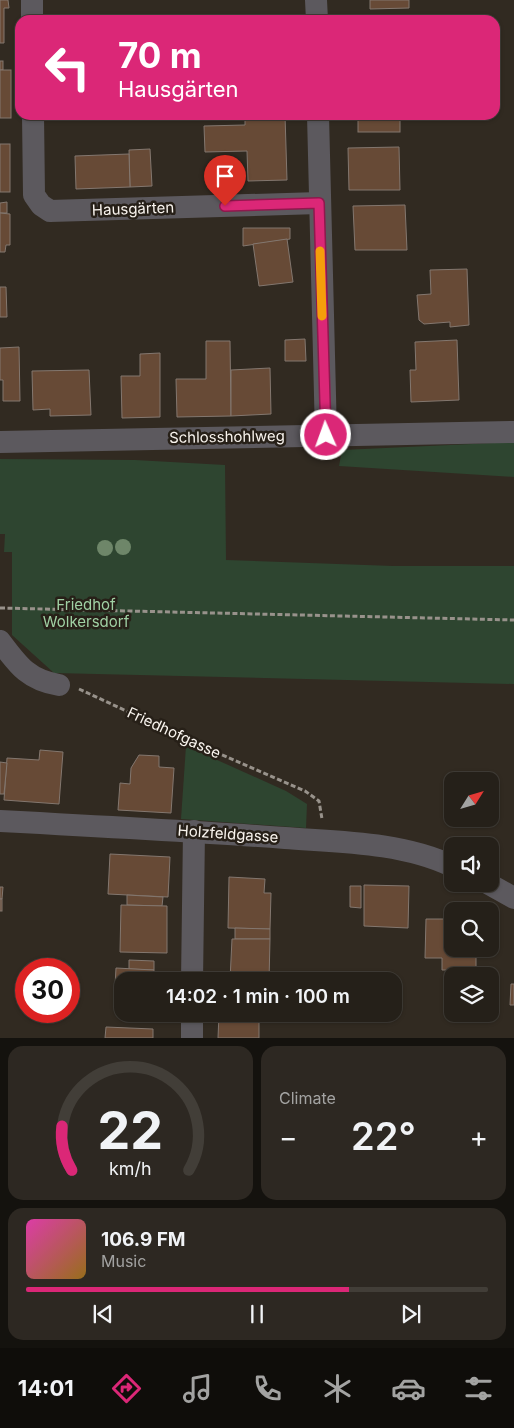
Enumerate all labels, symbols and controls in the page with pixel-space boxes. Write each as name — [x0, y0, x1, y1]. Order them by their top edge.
text: 70 m — [118, 34, 202, 76]
icon: left — [35, 35, 100, 100]
text: Hausgärten — [118, 76, 239, 102]
pin — [204, 155, 246, 206]
icon: arrive — [211, 162, 239, 190]
street label: Hausgärten — [92, 198, 174, 219]
position arrow — [299, 408, 351, 460]
street label: Schlosshohlweg — [169, 426, 285, 447]
park label: Friedhof Wolkersdorf — [43, 595, 130, 631]
street label: Friedhofgasse — [124, 703, 224, 763]
north arrow — [444, 772, 499, 828]
map controls — [444, 772, 499, 1022]
street label: Holzfeldgasse — [177, 821, 279, 846]
button: sound — [444, 837, 499, 892]
button: search — [444, 902, 499, 957]
speed limit sign: 30 — [15, 958, 80, 1023]
button: layers — [444, 967, 499, 1022]
text: 14:02 · 1 min · 100 m — [166, 985, 350, 1008]
text: Climate — [279, 1088, 336, 1108]
text: 22 — [98, 1099, 163, 1162]
text: 22° — [351, 1113, 416, 1159]
text: − — [279, 1120, 298, 1154]
text: + — [469, 1120, 488, 1154]
text: km/h — [109, 1158, 152, 1179]
text: 106.9 FM — [101, 1228, 186, 1251]
text: Music — [101, 1251, 146, 1271]
icon: previous — [89, 1300, 117, 1328]
icon: pause — [243, 1300, 271, 1328]
icon: next — [397, 1300, 425, 1328]
icon: directions — [109, 1371, 144, 1406]
icon: music — [180, 1371, 215, 1406]
icon: phone — [250, 1371, 285, 1406]
icon: climate — [320, 1371, 355, 1406]
icon: car — [391, 1371, 426, 1406]
icon: filters — [461, 1371, 496, 1406]
text: 14:01 — [18, 1375, 74, 1401]

